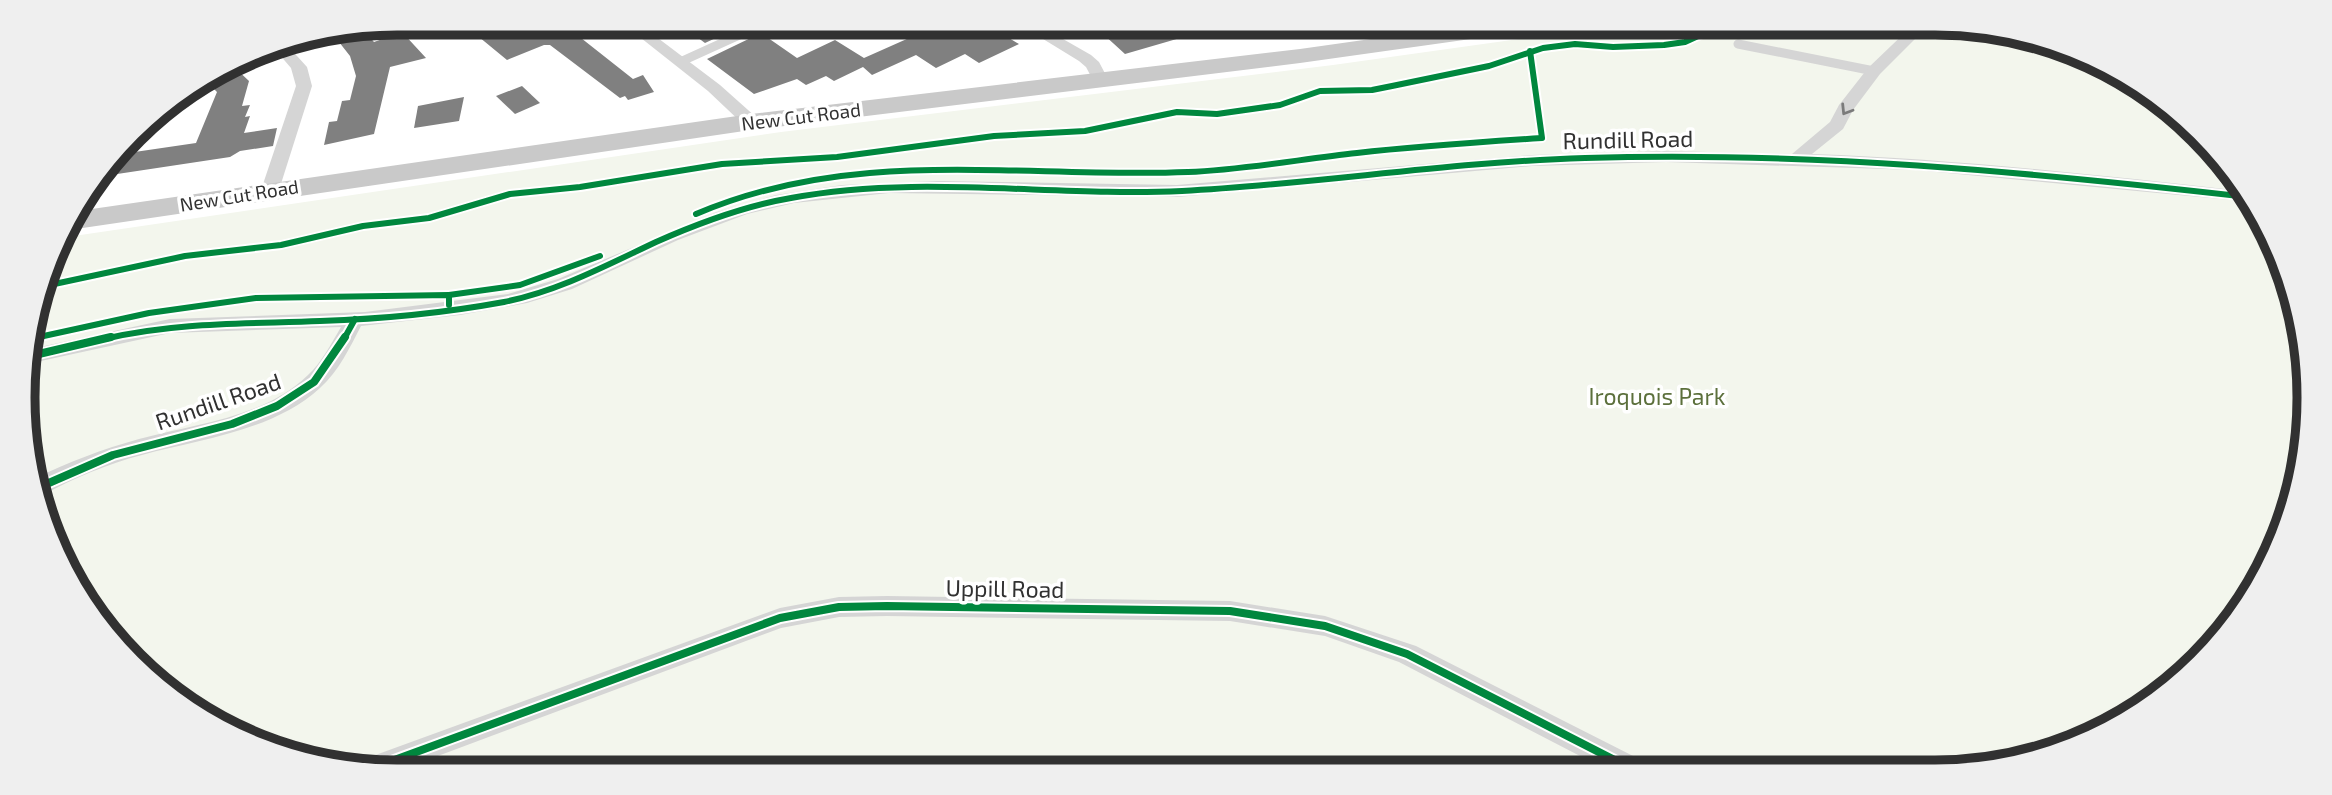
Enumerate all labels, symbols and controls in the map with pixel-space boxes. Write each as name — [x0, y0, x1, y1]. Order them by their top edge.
street label: New Cut Road — [740, 97, 862, 135]
one-way arrow — [1841, 102, 1854, 115]
street label: Rundill Road — [1562, 124, 1694, 154]
street label: New Cut Road — [178, 174, 300, 216]
street label: Rundill Road — [152, 366, 284, 436]
park label: Iroquois Park — [1589, 382, 1726, 410]
street label: Uppill Road — [945, 573, 1065, 603]

